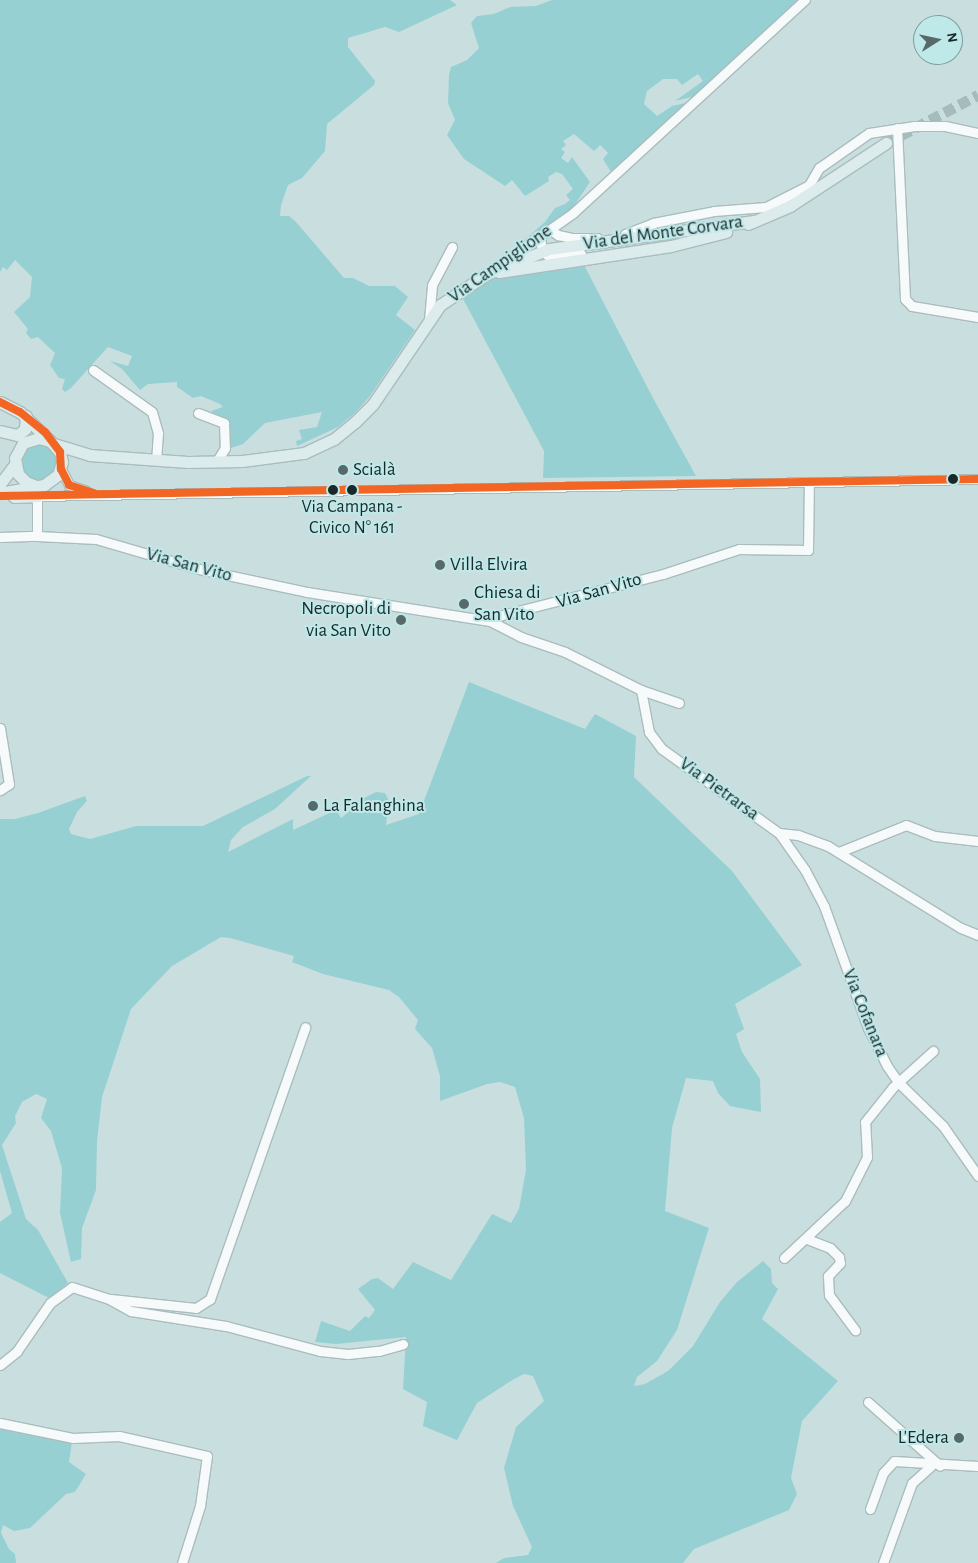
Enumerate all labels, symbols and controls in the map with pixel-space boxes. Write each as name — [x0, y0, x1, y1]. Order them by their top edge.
north arrow — [913, 15, 963, 65]
text: N — [944, 32, 960, 44]
street label: Via del Monte Corvara — [582, 211, 744, 255]
street label: Via Campiglione — [444, 220, 556, 308]
place label: Scialà — [353, 459, 396, 481]
marker: Scialà — [337, 464, 349, 476]
unlabelled marker — [948, 474, 958, 484]
unlabelled marker — [328, 485, 338, 495]
marker: Via Campana - Civico N° 161 — [347, 485, 357, 495]
place label: Via Campana - Civico N° 161 — [301, 497, 403, 540]
street label: Via San Vito — [144, 543, 234, 587]
place label: Villa Elvira — [450, 554, 528, 576]
marker: Villa Elvira — [434, 559, 446, 571]
street label: Via San Vito — [554, 568, 644, 614]
place label: Chiesa di San Vito — [474, 582, 540, 626]
place label: Necropoli di via San Vito — [301, 598, 391, 642]
marker: Chiesa di San Vito — [458, 598, 470, 610]
marker: Necropoli di via San Vito — [395, 614, 407, 626]
street label: Via Pietrarsa — [675, 752, 763, 826]
place label: La Falanghina — [323, 795, 425, 817]
marker: La Falanghina — [307, 800, 319, 812]
street label: Via Cofanara — [837, 966, 893, 1060]
place label: L'Edera — [898, 1427, 949, 1449]
marker: L'Edera — [953, 1432, 965, 1444]

